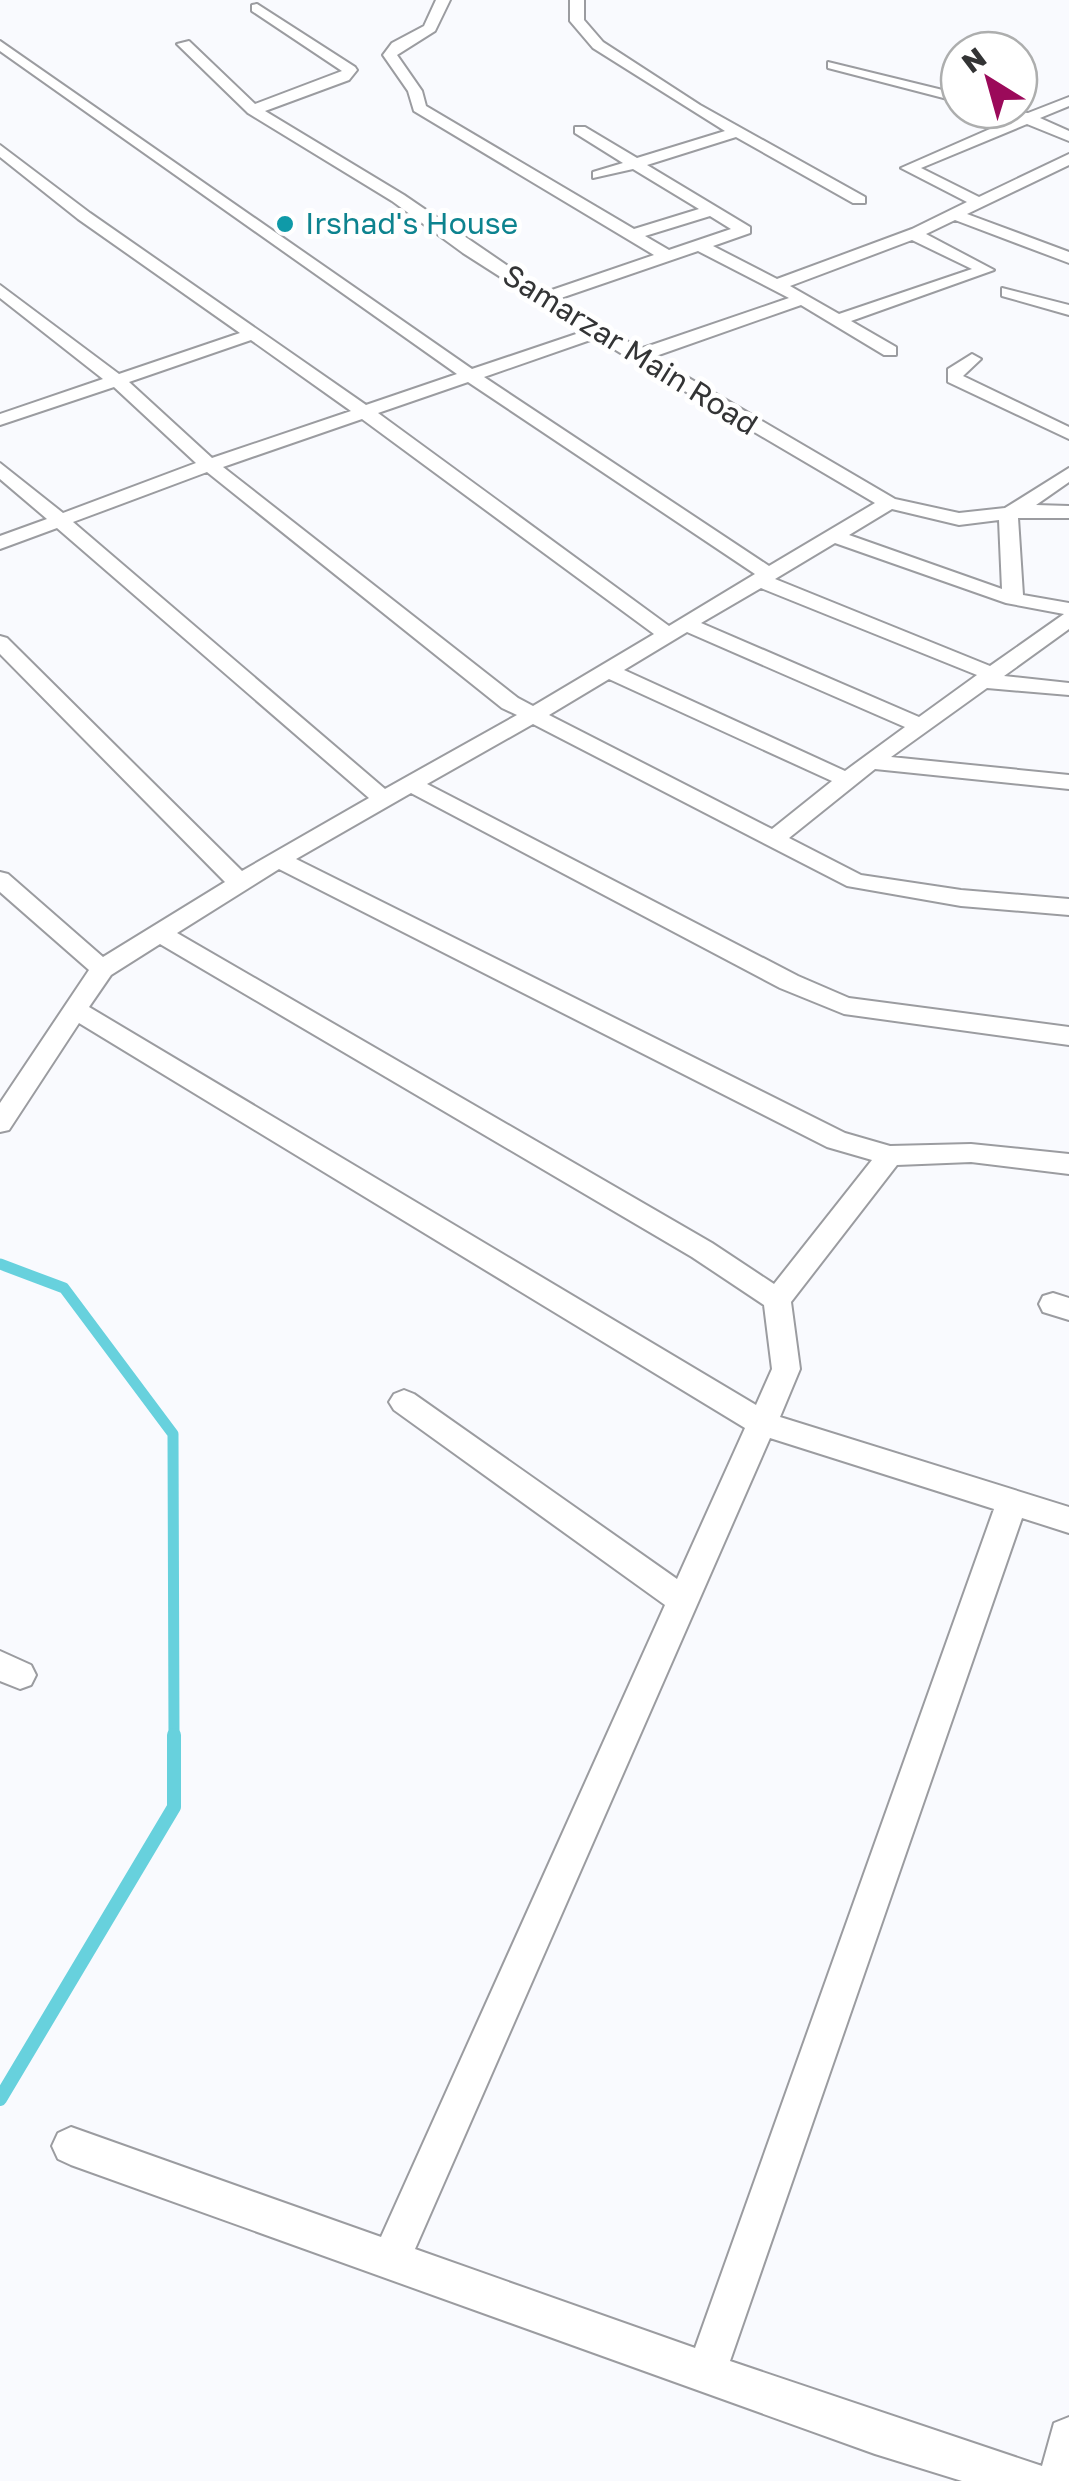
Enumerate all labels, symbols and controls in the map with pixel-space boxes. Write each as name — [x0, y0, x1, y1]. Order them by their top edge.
north arrow — [939, 30, 1039, 130]
text: N — [955, 40, 992, 79]
place label: Irshad's House — [305, 205, 518, 241]
marker: Irshad's House — [274, 213, 296, 235]
street label: Samarzar Main Road — [497, 256, 764, 442]

